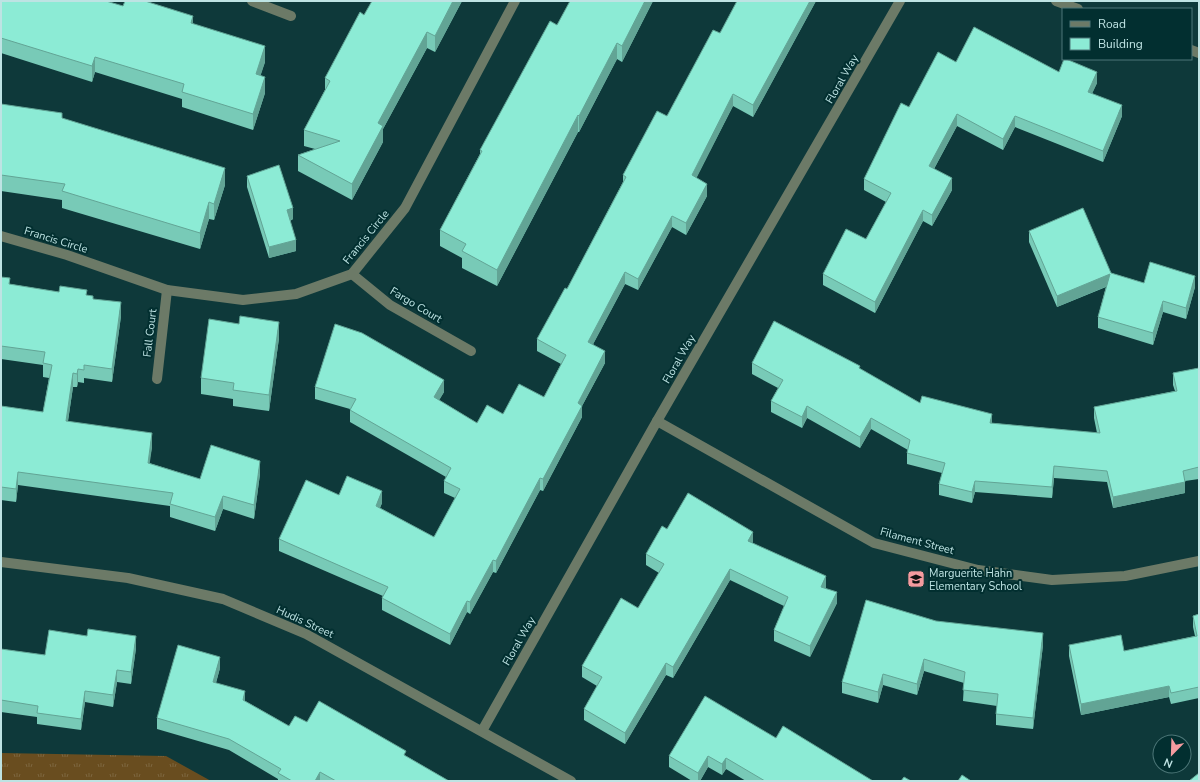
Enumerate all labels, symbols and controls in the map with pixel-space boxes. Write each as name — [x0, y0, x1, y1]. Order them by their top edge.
legend — [1062, 8, 1192, 60]
text: Road — [1098, 16, 1126, 32]
text: Building — [1098, 36, 1143, 52]
street label: Floral Way — [822, 52, 862, 106]
street label: Francis Circle — [340, 207, 393, 267]
street label: Francis Circle — [22, 223, 90, 257]
street label: Fargo Court — [387, 284, 445, 327]
street label: Fall Court — [140, 308, 160, 358]
street label: Floral Way — [659, 332, 699, 386]
street label: Filament Street — [878, 524, 956, 558]
place label: Marguerite Hahn Elementary School — [929, 566, 1023, 594]
school or university icon: Marguerite Hahn Elementary School — [906, 569, 926, 589]
street label: Hudis Street — [274, 602, 336, 642]
street label: Floral Way — [499, 614, 539, 668]
north arrow — [1152, 734, 1192, 774]
text: N — [1162, 754, 1175, 771]

